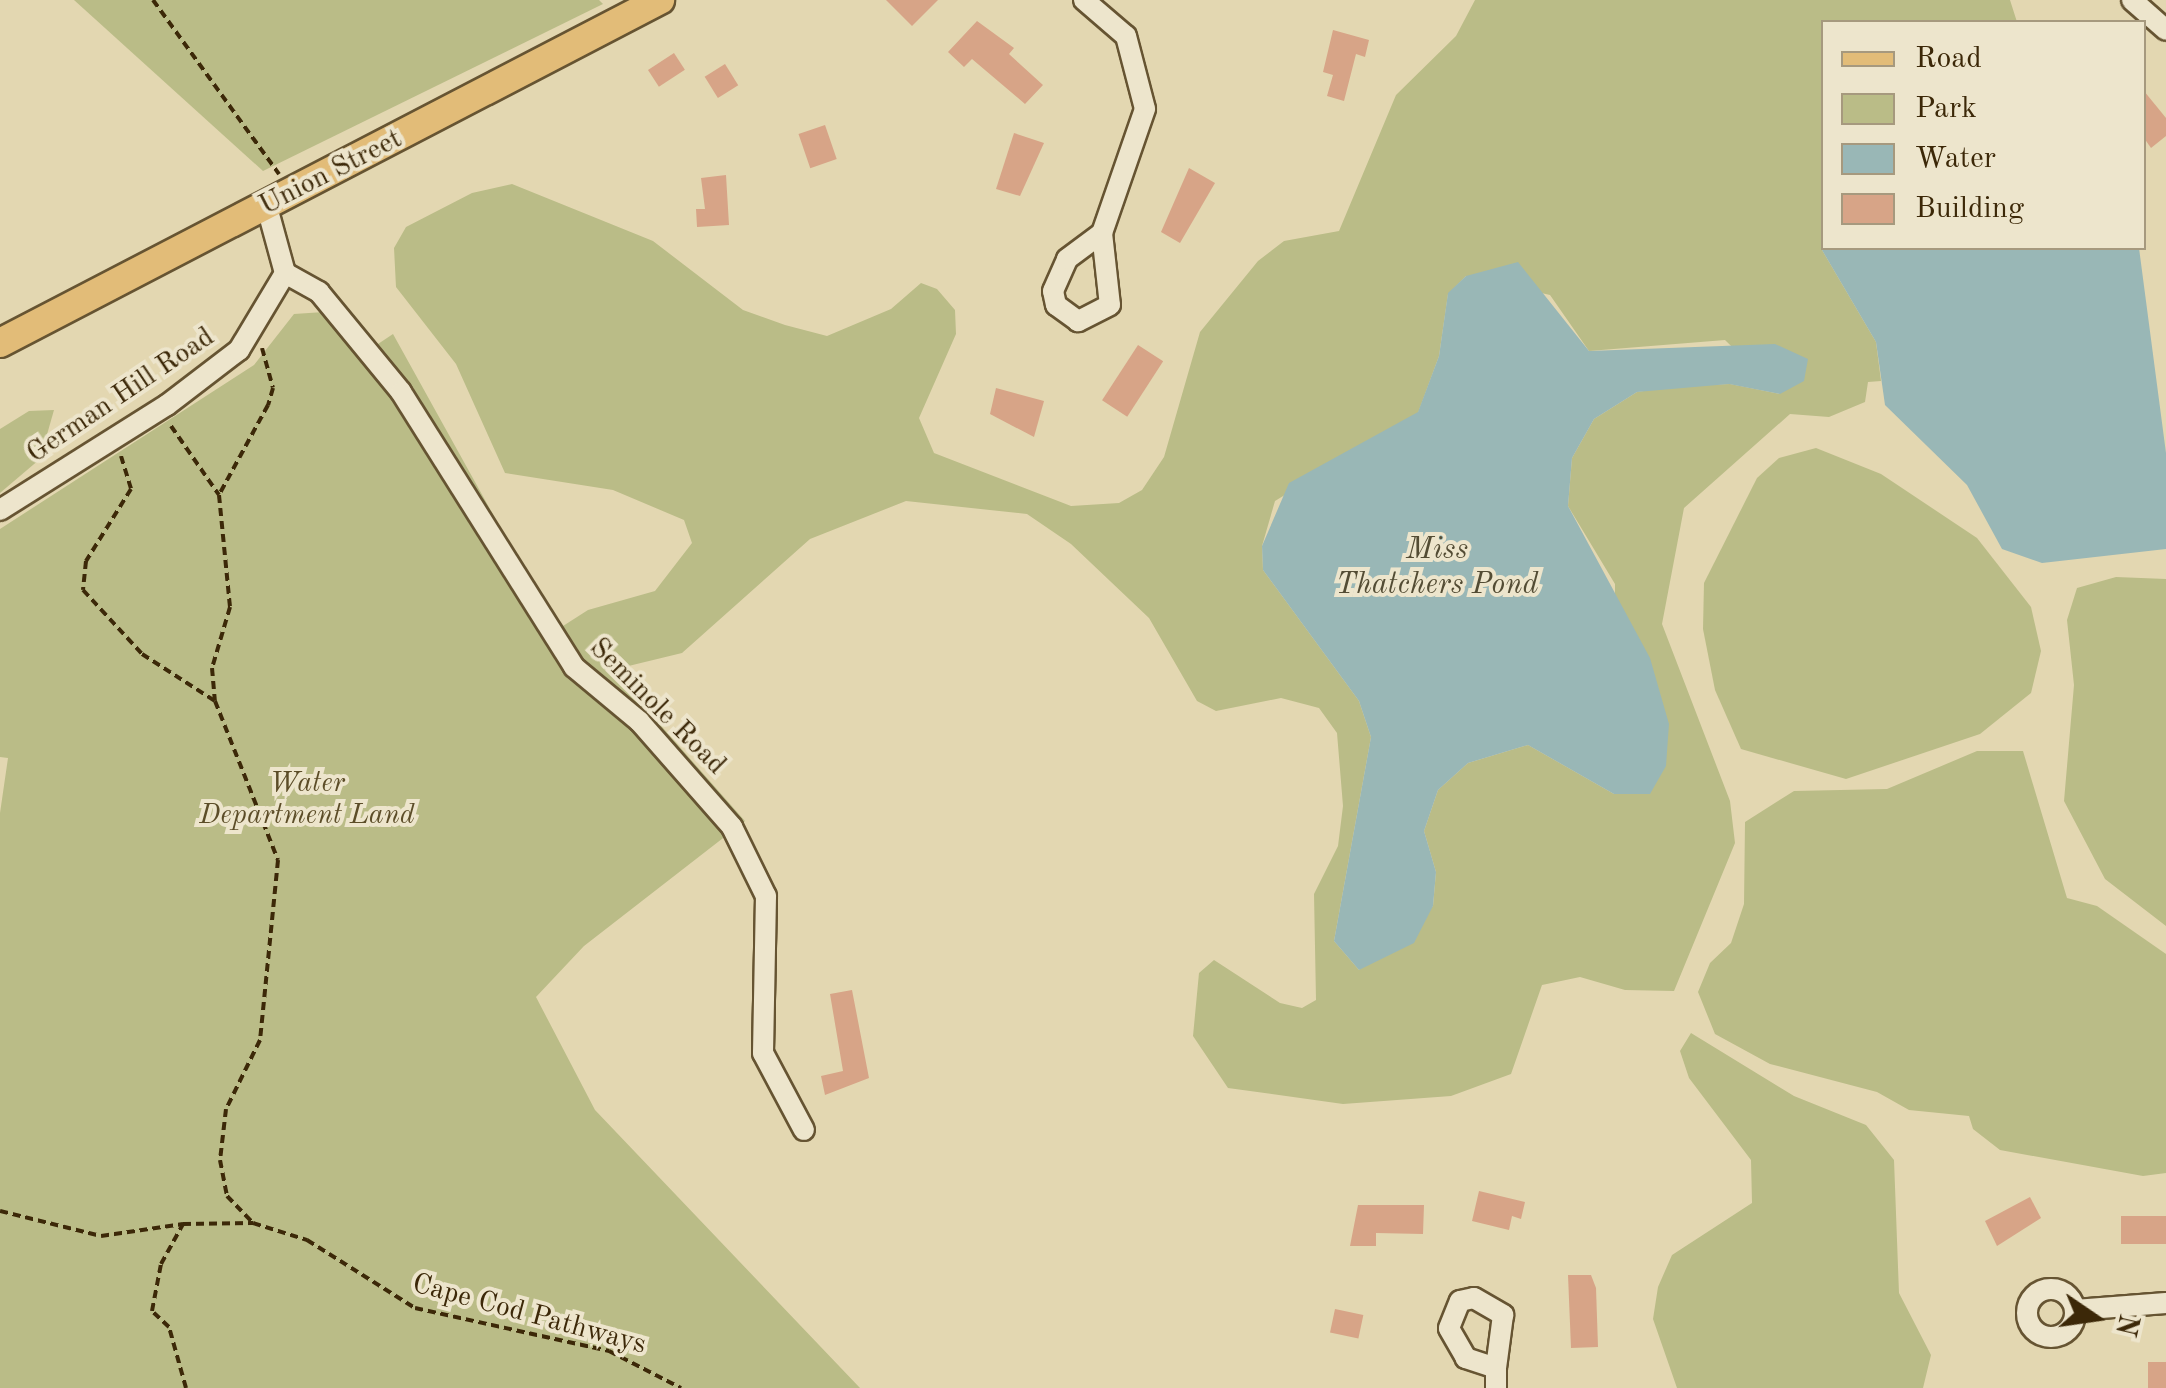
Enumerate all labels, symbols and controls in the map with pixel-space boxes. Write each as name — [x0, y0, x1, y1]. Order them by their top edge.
legend — [1821, 20, 2146, 250]
text: Road — [1915, 44, 1982, 74]
text: Park — [1915, 94, 1977, 124]
street label: Union Street — [254, 123, 408, 223]
text: Water — [1915, 144, 1996, 174]
text: Building — [1915, 194, 2024, 224]
street label: German Hill Road — [21, 321, 221, 471]
water label: Miss Thatchers Pond — [1336, 532, 1538, 602]
street label: Seminole Road — [582, 632, 732, 782]
park label: Water Department Land — [199, 767, 415, 833]
street label: Cape Cod Pathways — [408, 1268, 650, 1362]
north arrow — [2046, 1268, 2146, 1368]
text: N — [2109, 1311, 2141, 1338]

